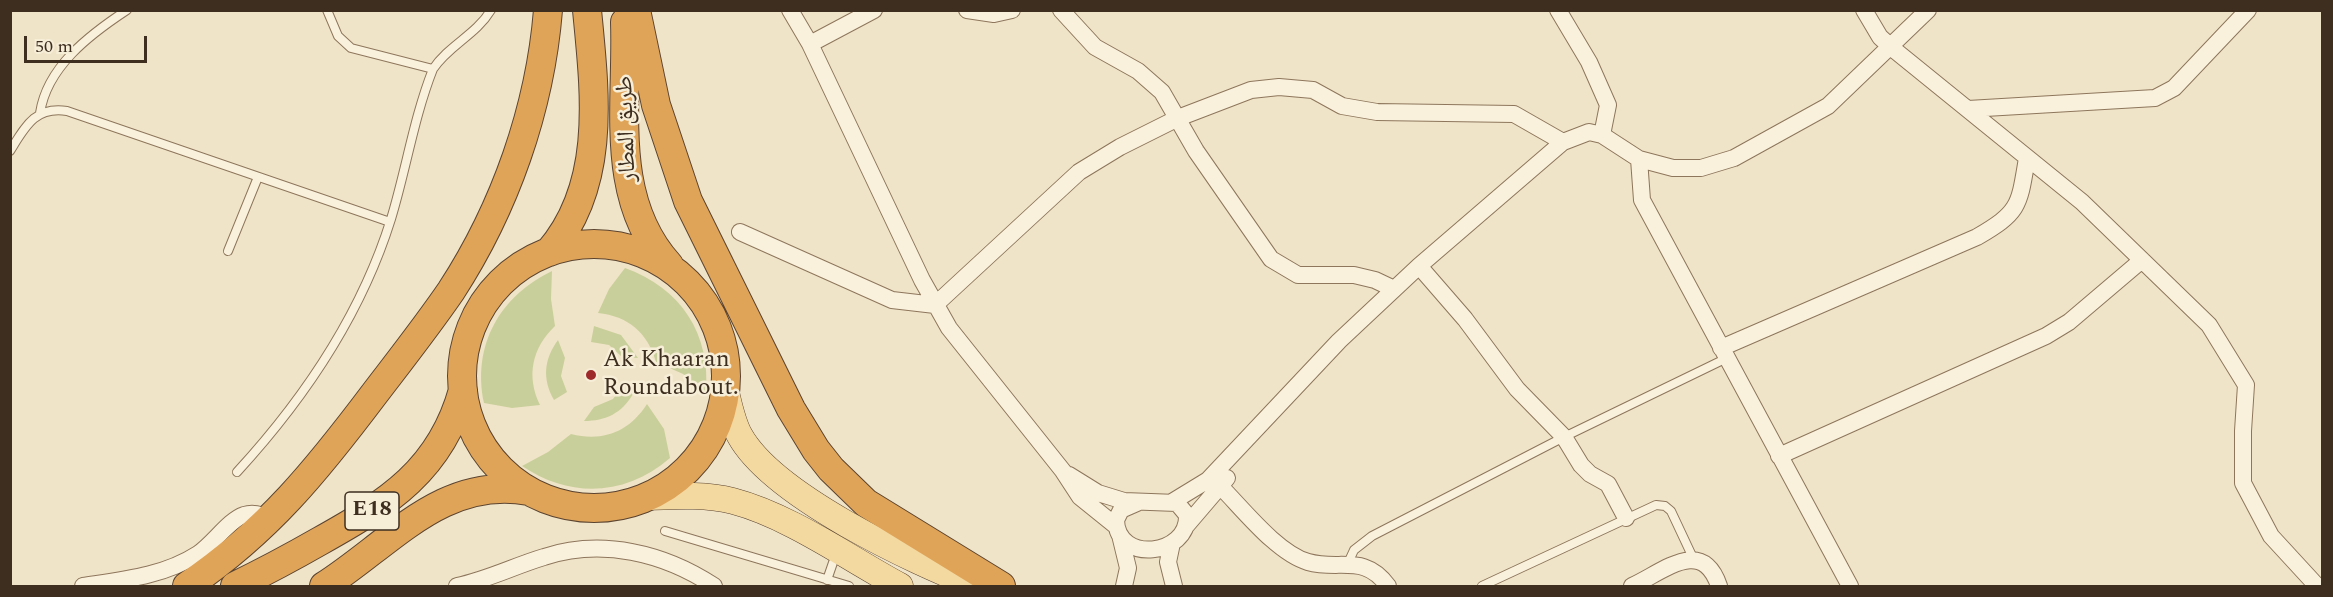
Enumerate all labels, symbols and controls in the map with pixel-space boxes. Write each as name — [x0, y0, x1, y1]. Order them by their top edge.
scale bar — [27, 24, 150, 62]
text: 50 m — [35, 33, 73, 60]
street label: طريق المطار — [612, 75, 644, 183]
place label: Ak Khaaran Roundabout. — [603, 347, 739, 403]
marker: Ak Khaaran Roundabout. — [584, 368, 598, 382]
road number: E18 — [345, 492, 399, 530]

